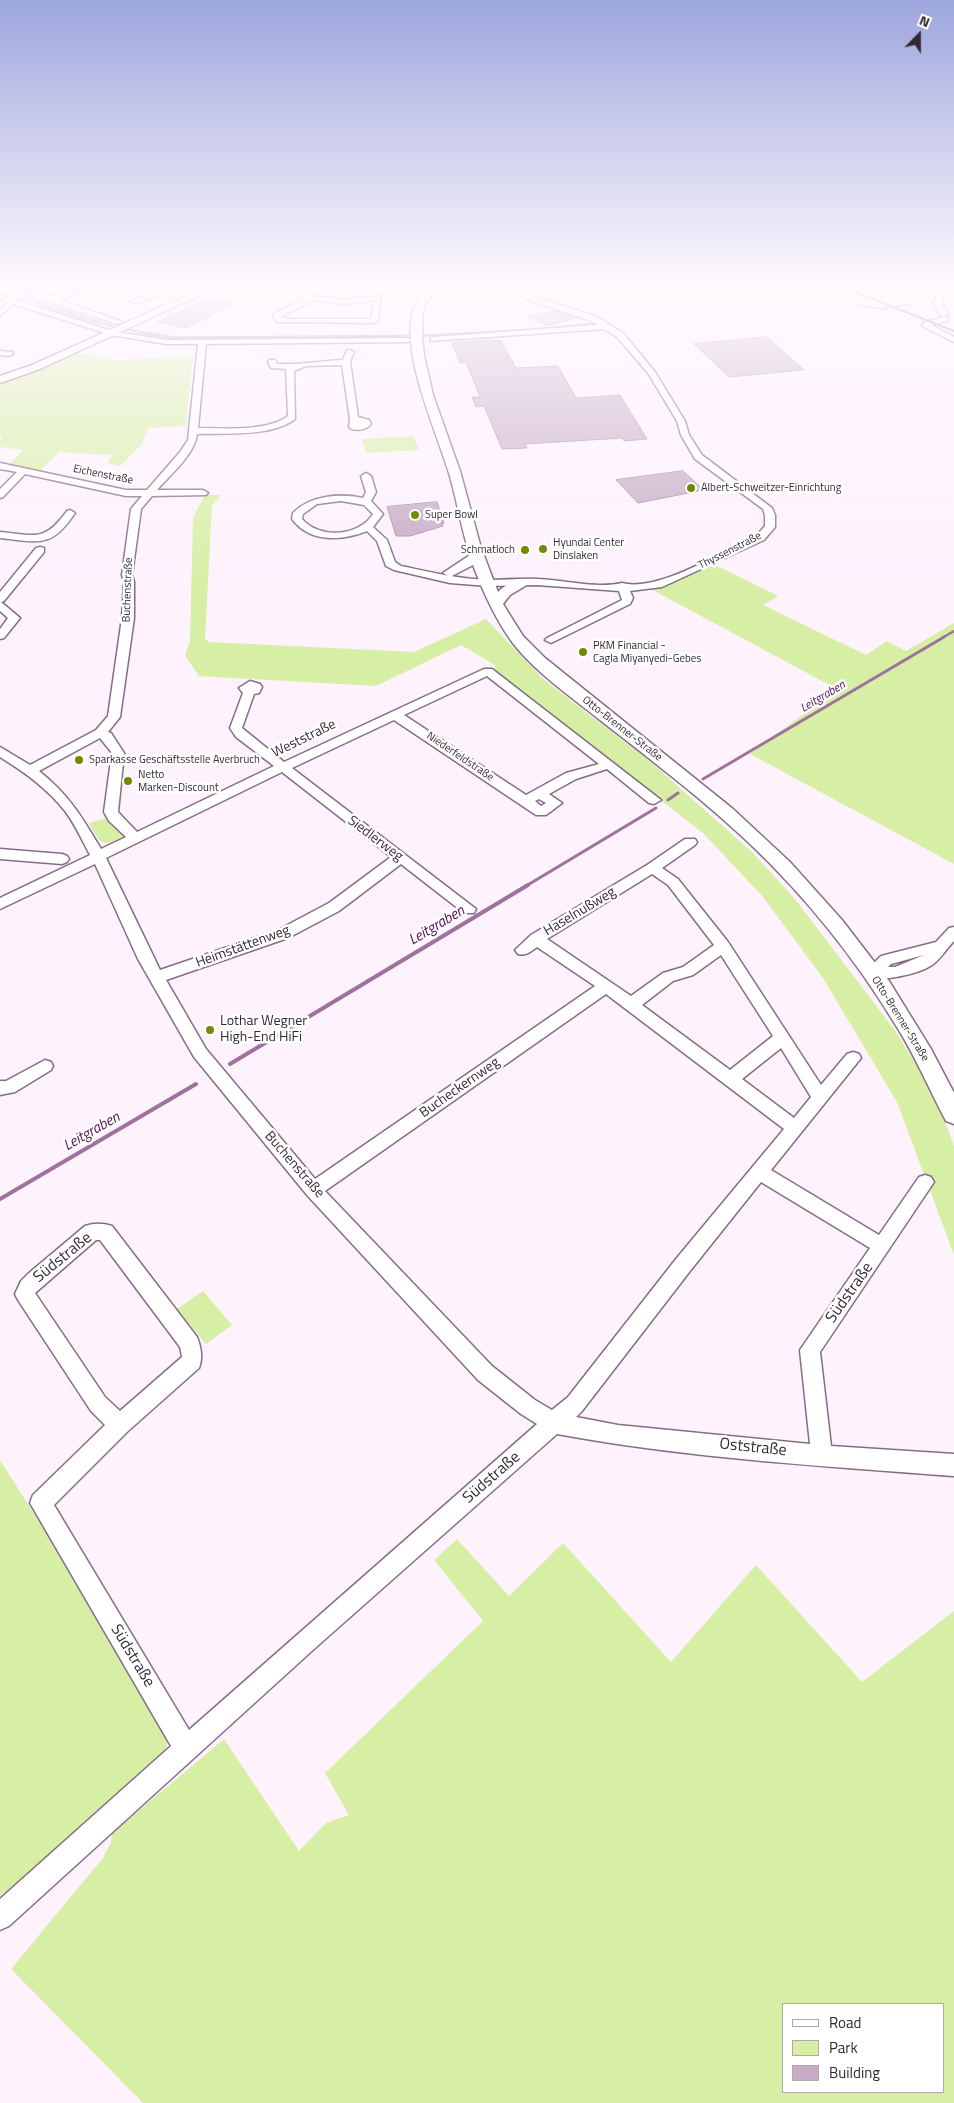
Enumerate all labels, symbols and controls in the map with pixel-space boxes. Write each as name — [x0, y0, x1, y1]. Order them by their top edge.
text: N — [916, 9, 933, 32]
north arrow — [894, 10, 944, 60]
street label: Eichenstraße — [72, 463, 134, 487]
place label: Albert-Schweitzer-Einrichtung — [701, 481, 841, 495]
marker: Albert-Schweitzer-Einrichtung — [685, 482, 697, 494]
place label: Super Bowl — [425, 508, 478, 522]
marker: Super Bowl — [409, 509, 421, 521]
street label: Thyssenstraße — [696, 530, 764, 572]
place label: Hyundai Center Dinslaken — [553, 536, 624, 562]
place label: Schmatloch — [461, 543, 515, 557]
marker: Hyundai Center Dinslaken — [537, 543, 549, 555]
marker: Schmatloch — [519, 544, 531, 556]
street label: Buchenstraße — [120, 557, 136, 623]
place label: PKM Financial - Cagla Miyanyedi-Gebes — [593, 639, 701, 665]
marker: PKM Financial - Cagla Miyanyedi-Gebes — [577, 646, 589, 658]
water label: Leitgraben — [798, 678, 848, 716]
street label: Otto-Brenner-Straße — [579, 694, 665, 764]
street label: Weststraße — [269, 716, 339, 762]
street label: Niederfeldstraße — [424, 730, 496, 784]
place label: Sparkasse Geschäftsstelle Averbruch — [89, 753, 260, 767]
marker: Sparkasse Geschäftsstelle Averbruch — [73, 754, 85, 766]
place label: Netto Marken-Discount — [138, 768, 219, 794]
marker: Netto Marken-Discount — [122, 775, 134, 787]
street label: Siedlerweg — [344, 813, 406, 865]
street label: Haselnußweg — [541, 884, 619, 940]
water label: Leitgraben — [406, 902, 468, 950]
street label: Heimstättenweg — [194, 922, 292, 972]
street label: Otto-Brenner-Straße — [869, 974, 931, 1064]
place label: Lothar Wegner High-End HiFi — [220, 1014, 307, 1046]
marker: Lothar Wegner High-End HiFi — [204, 1024, 216, 1036]
street label: Bucheckernweg — [417, 1054, 503, 1122]
water label: Leitgraben — [61, 1109, 123, 1155]
street label: Buchenstraße — [261, 1128, 327, 1202]
street label: Südstraße — [30, 1229, 96, 1287]
street label: Südstraße — [822, 1259, 878, 1327]
street label: Oststraße — [718, 1435, 788, 1461]
street label: Südstraße — [459, 1448, 525, 1508]
street label: Südstraße — [106, 1621, 158, 1691]
legend — [782, 2003, 944, 2093]
text: Road — [829, 2011, 861, 2034]
text: Park — [829, 2036, 858, 2059]
text: Building — [829, 2061, 880, 2084]

